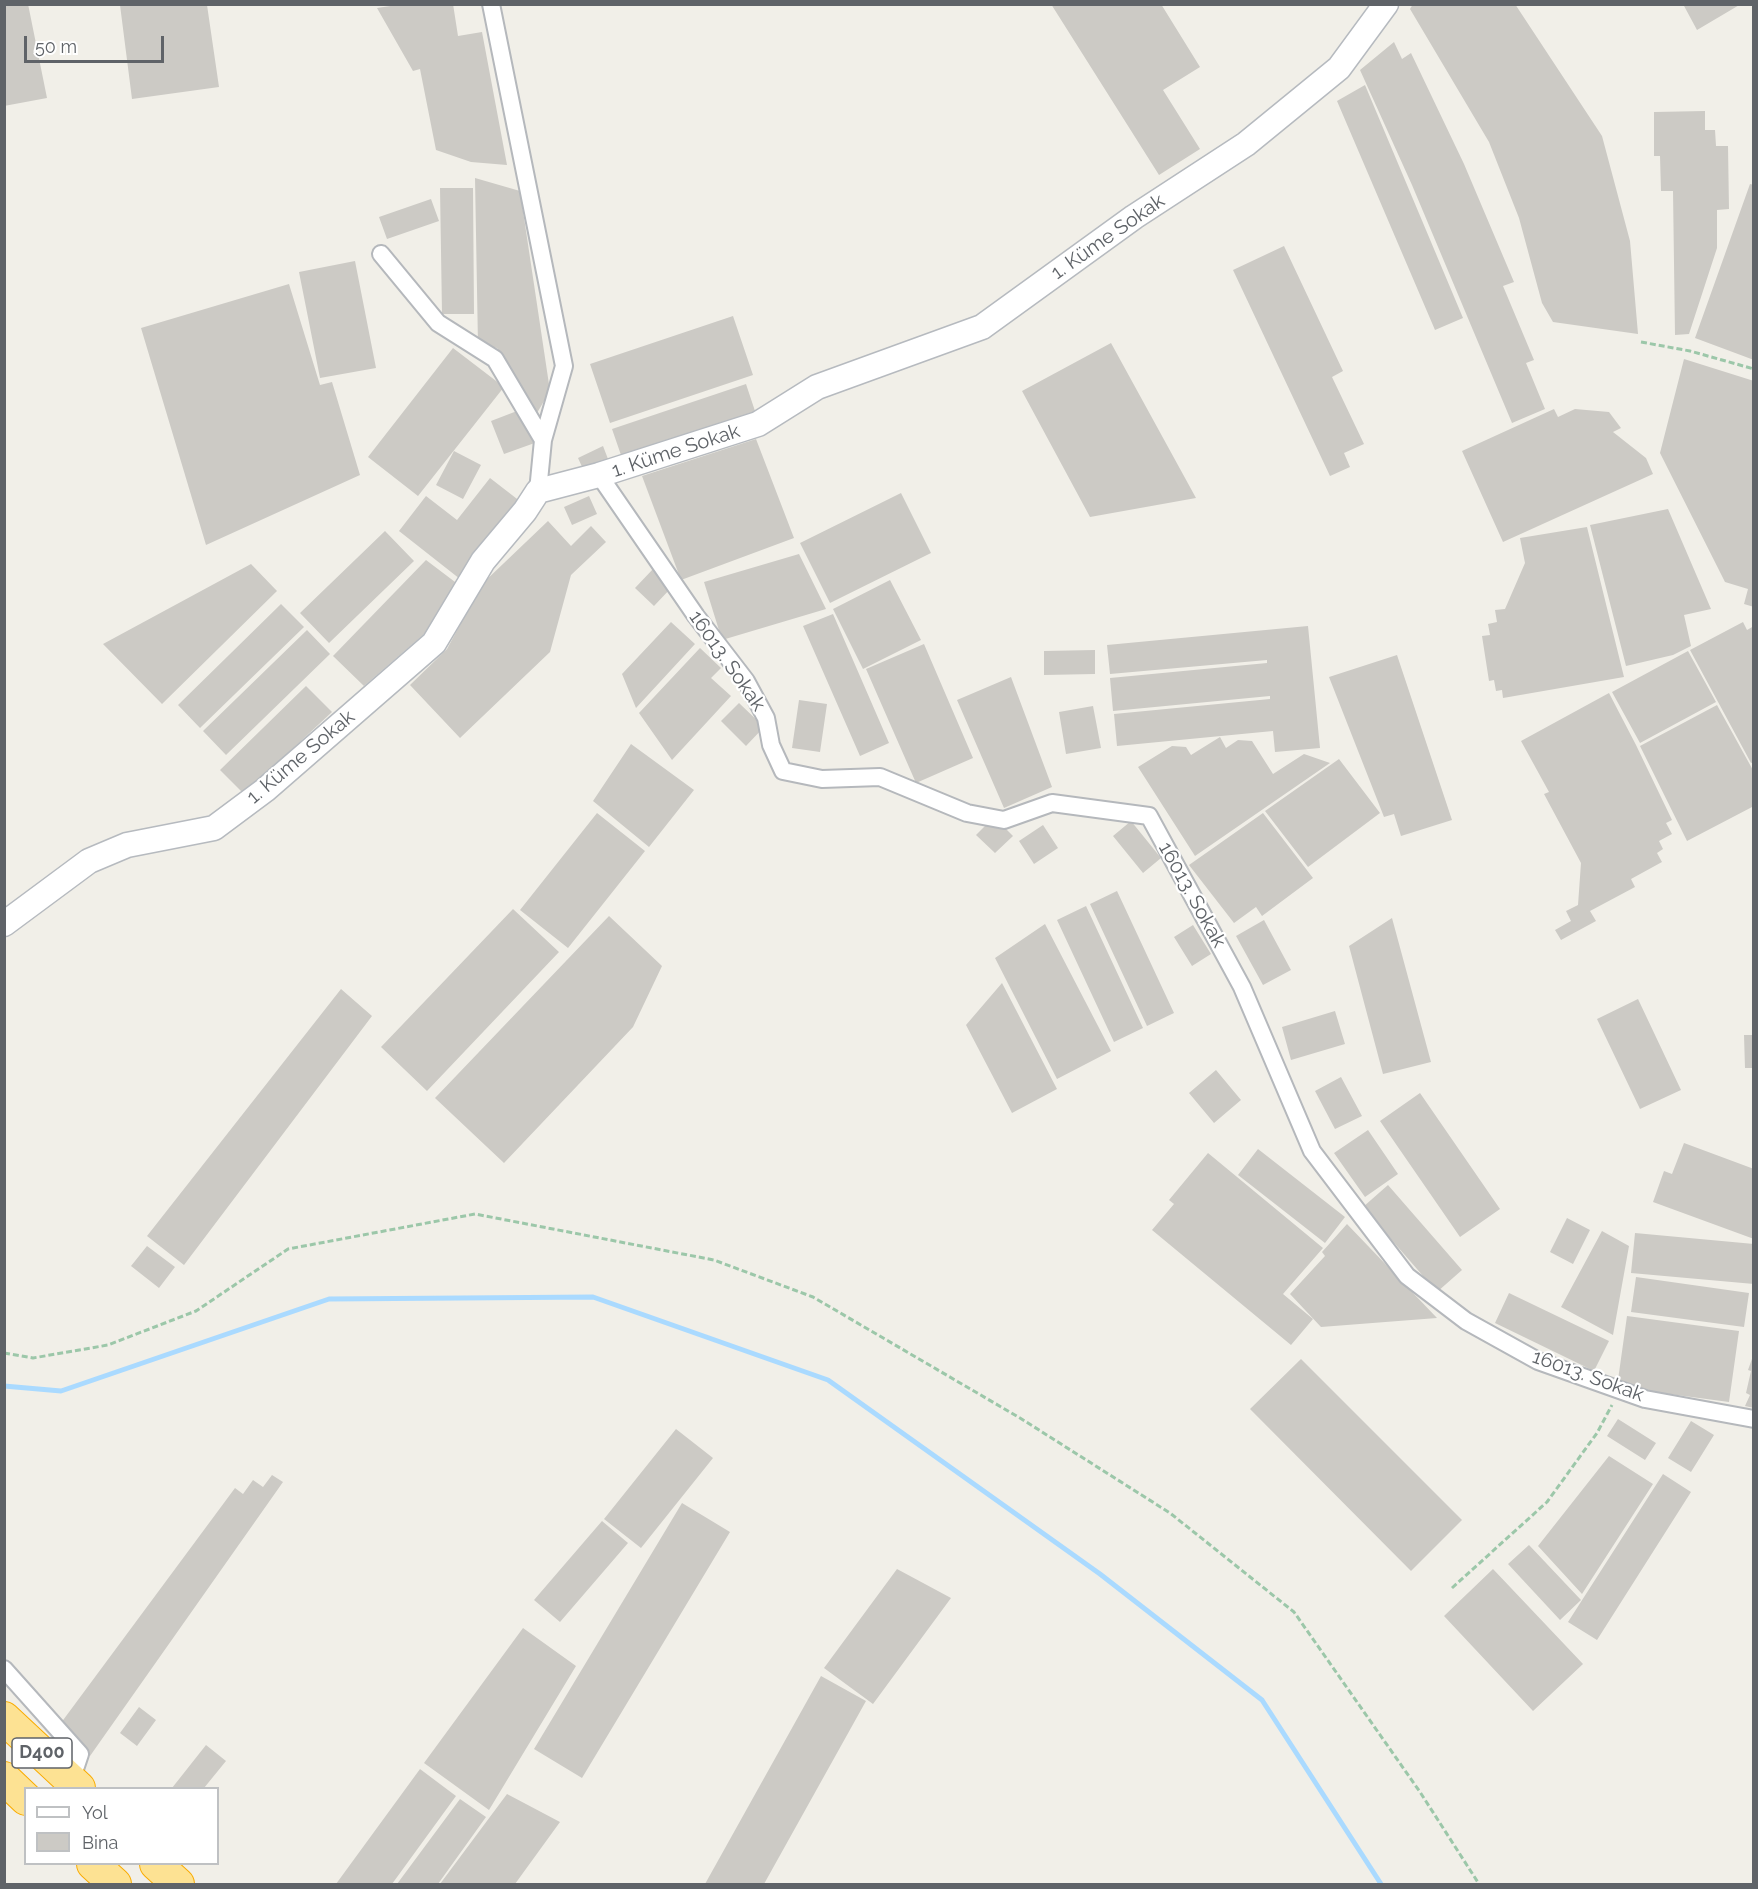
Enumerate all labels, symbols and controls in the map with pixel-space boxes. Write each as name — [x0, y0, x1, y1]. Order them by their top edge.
scale bar — [27, 24, 166, 62]
text: 50 m — [35, 36, 77, 57]
street label: 1. Küme Sokak — [1047, 189, 1169, 285]
street label: 1. Küme Sokak — [609, 419, 743, 483]
street label: 16013. Sokak — [684, 606, 770, 716]
street label: 1. Küme Sokak — [242, 705, 360, 809]
street label: 16013. Sokak — [1153, 838, 1231, 952]
street label: 16013. Sokak — [1529, 1345, 1647, 1407]
road number: D400 — [12, 1738, 72, 1768]
legend — [24, 1787, 219, 1865]
text: Yol — [82, 1802, 108, 1823]
text: Bina — [82, 1832, 118, 1853]

